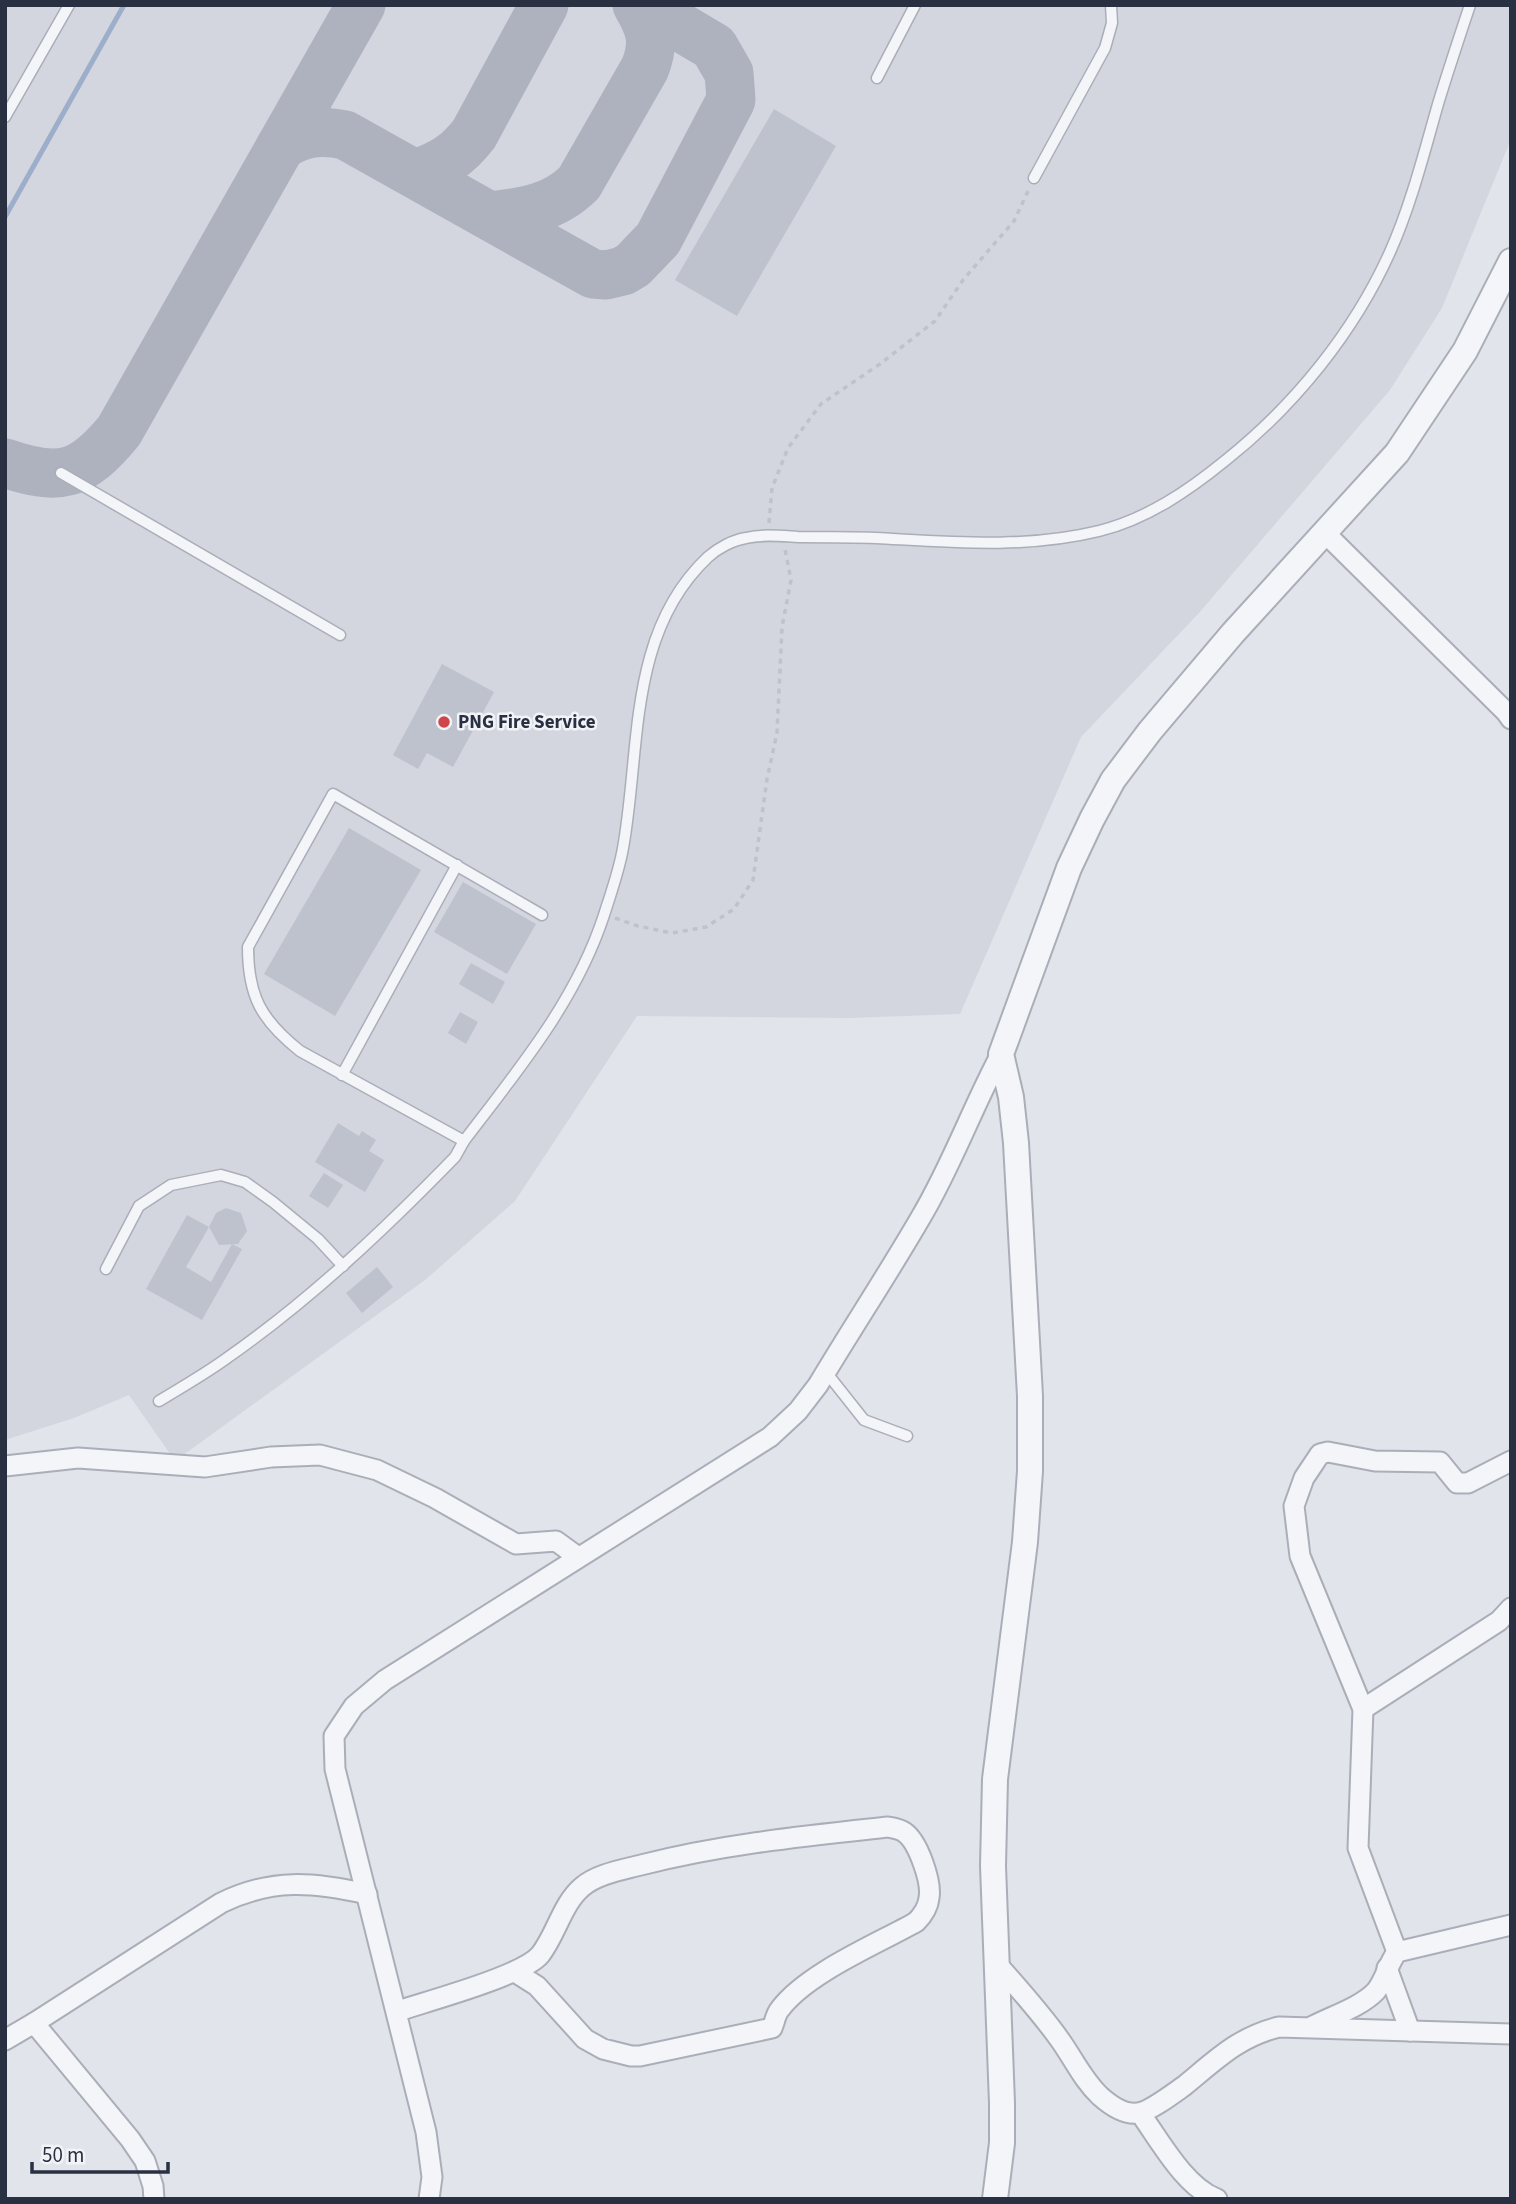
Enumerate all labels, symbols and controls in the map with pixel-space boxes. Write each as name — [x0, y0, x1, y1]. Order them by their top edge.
place label: PNG Fire Service — [458, 709, 596, 736]
marker: PNG Fire Service — [436, 714, 452, 730]
scale bar — [32, 2130, 168, 2174]
text: 50 m — [42, 2140, 84, 2170]

